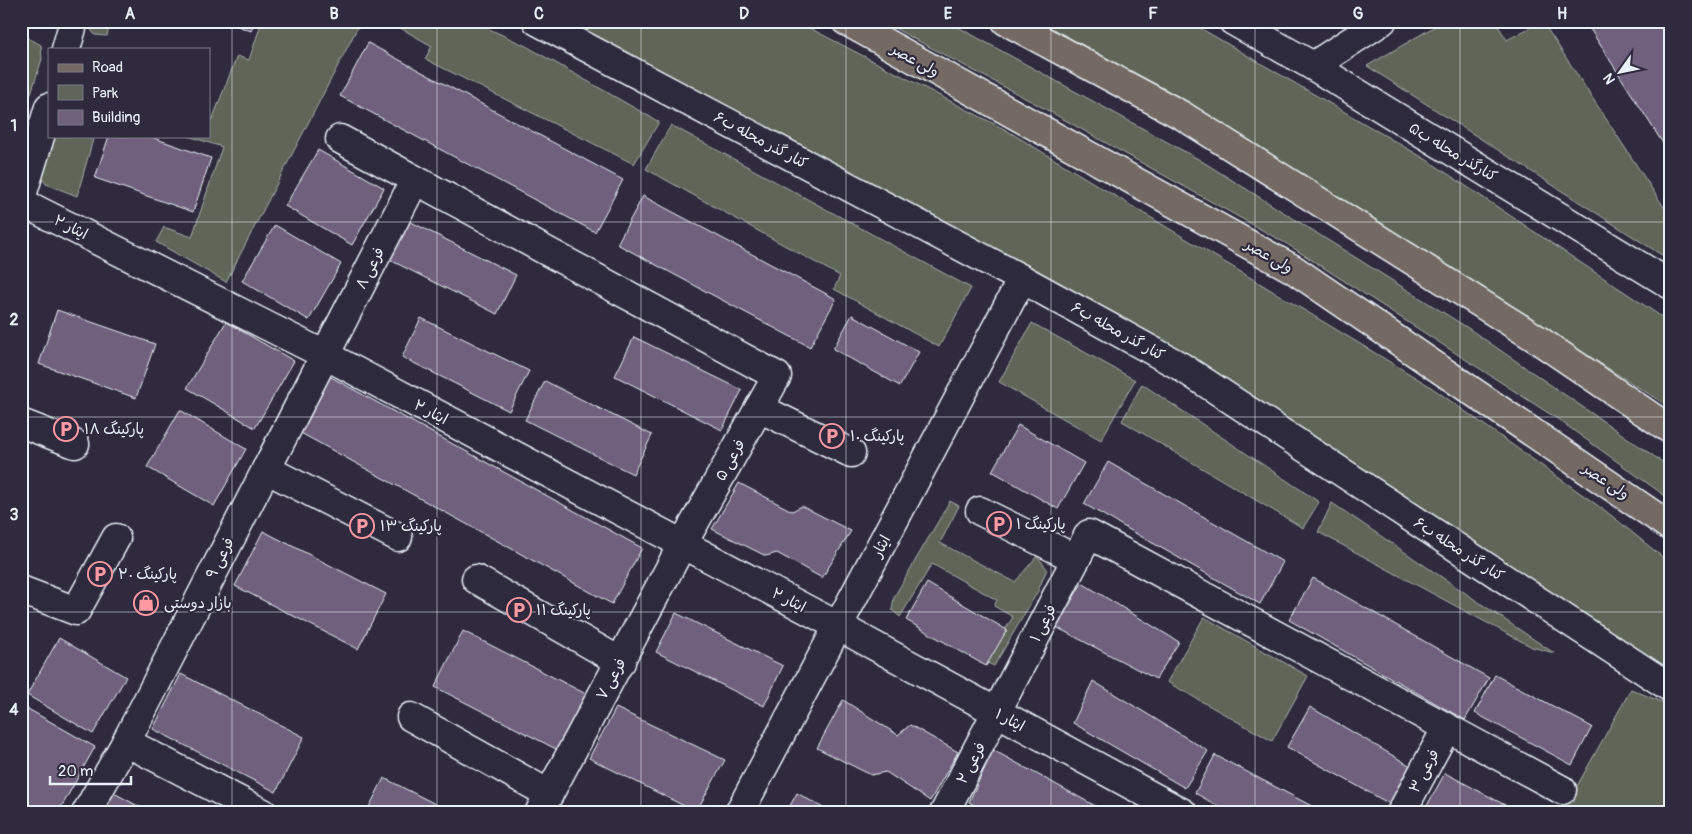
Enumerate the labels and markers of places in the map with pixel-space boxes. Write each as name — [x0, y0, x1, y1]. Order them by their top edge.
parking icon: پارکینگ ۱۸ — [53, 416, 79, 442]
place label: پارکینگ ۱۸ — [84, 420, 144, 439]
parking icon: پارکینگ ۱۰ — [819, 423, 845, 449]
place label: پارکینگ ۱۰ — [850, 427, 904, 446]
parking icon: پارکینگ ۱ — [986, 511, 1012, 537]
parking icon: پارکینگ ۱۳ — [349, 513, 375, 539]
place label: پارکینگ ۱ — [1016, 515, 1066, 534]
place label: پارکینگ ۱۳ — [380, 517, 442, 536]
parking icon: پارکینگ ۲۰ — [87, 561, 113, 587]
place label: پارکینگ ۲۰ — [118, 565, 177, 584]
shop icon: بازار دوستی — [133, 590, 159, 616]
place label: بازار دوستی — [164, 594, 232, 613]
parking icon: پارکینگ ۱۱ — [506, 597, 532, 623]
place label: پارکینگ ۱۱ — [536, 601, 591, 620]

